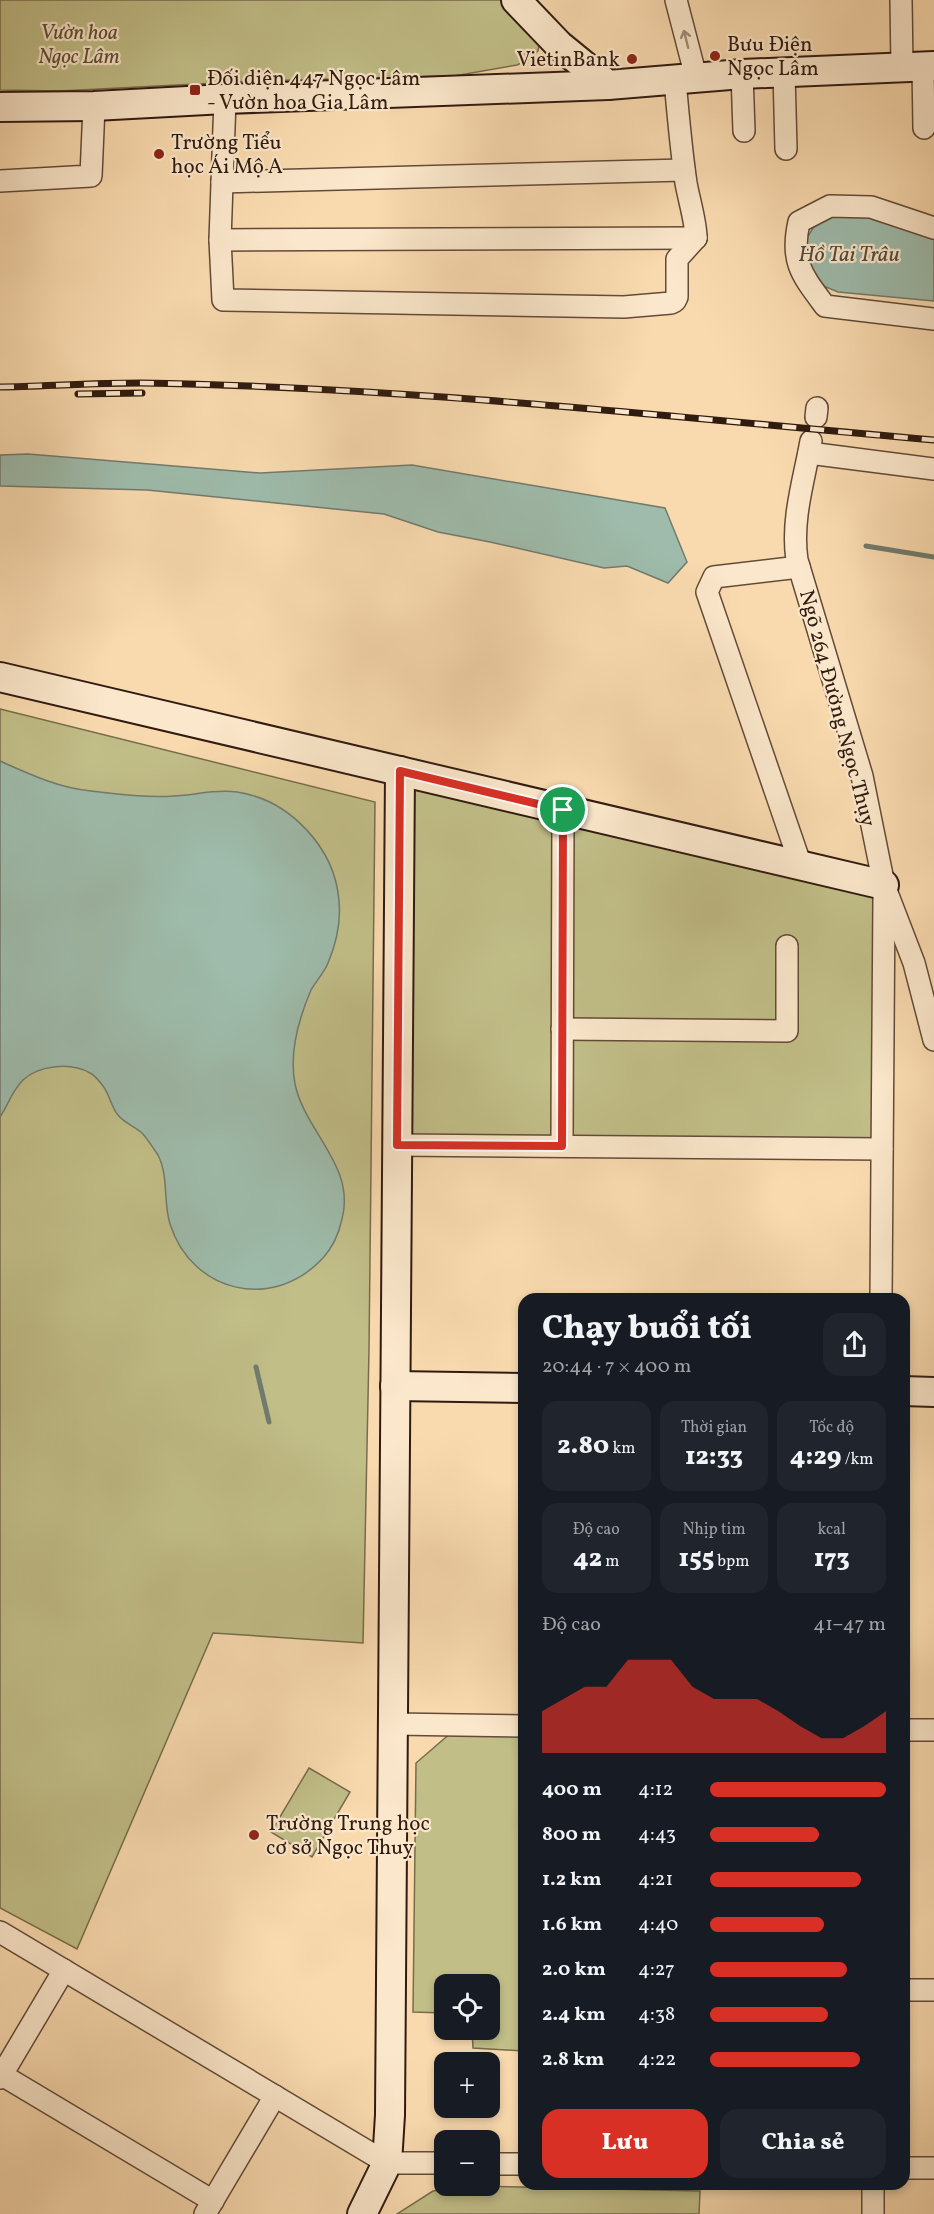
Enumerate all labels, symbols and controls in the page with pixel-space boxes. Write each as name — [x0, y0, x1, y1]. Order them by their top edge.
park label: Vườn hoa Ngọc Lâm — [38, 19, 120, 72]
one-way arrow — [679, 29, 691, 48]
place label: Bưu Điện Ngọc Lâm — [727, 31, 819, 84]
place label: VietinBank — [517, 46, 621, 75]
marker: Bưu Điện Ngọc Lâm — [708, 49, 722, 63]
marker: VietinBank — [625, 52, 639, 66]
place label: Đối diện 447 Ngọc Lâm - Vườn hoa Gia Lâm — [207, 65, 420, 118]
marker: Đối diện 447 Ngọc Lâm - Vườn hoa Gia Lâm — [188, 83, 202, 97]
place label: Trường Tiểu học Ái Mộ A — [171, 129, 283, 182]
marker: Trường Tiểu học Ái Mộ A — [152, 147, 166, 161]
water label: Hồ Tai Trâu — [798, 240, 900, 271]
street label: Ngõ 264 Đường Ngọc Thụy — [791, 587, 882, 831]
pin — [537, 784, 588, 835]
icon: arrive — [546, 793, 579, 826]
text: Chạy buổi tối — [542, 1307, 752, 1353]
button: share — [823, 1313, 886, 1376]
text: 20:44 · 7 × 400 m — [542, 1353, 691, 1381]
text: Thời gian — [681, 1417, 747, 1439]
text: Tốc độ — [809, 1417, 854, 1439]
text: 2.80 — [557, 1428, 609, 1464]
text: km — [609, 1438, 635, 1460]
text: 12:33 — [685, 1439, 743, 1475]
text: 4:29 — [790, 1439, 842, 1475]
text: /km — [842, 1449, 873, 1471]
text: Độ cao — [573, 1519, 620, 1541]
text: Nhịp tim — [682, 1519, 746, 1541]
text: kcal — [817, 1519, 846, 1541]
text: 42 — [573, 1541, 602, 1577]
text: 155 — [679, 1541, 714, 1577]
text: 173 — [814, 1541, 850, 1577]
text: m — [602, 1551, 620, 1573]
text: bpm — [714, 1551, 749, 1573]
text: Độ cao — [542, 1611, 601, 1639]
text: 41–47 m — [813, 1611, 886, 1639]
text: 400 m — [542, 1776, 602, 1804]
text: 4:12 — [638, 1776, 673, 1804]
place label: Trường Trung học cơ sở Ngọc Thuỵ — [266, 1810, 430, 1863]
text: 800 m — [542, 1821, 601, 1849]
text: 4:43 — [638, 1821, 676, 1849]
marker: Trường Trung học cơ sở Ngọc Thuỵ — [247, 1828, 261, 1842]
text: 1.2 km — [542, 1866, 602, 1894]
text: 4:21 — [638, 1866, 673, 1894]
text: 1.6 km — [542, 1911, 602, 1939]
text: 4:40 — [638, 1911, 678, 1939]
text: 2.0 km — [542, 1956, 606, 1984]
text: 4:27 — [638, 1956, 675, 1984]
map controls — [434, 1974, 500, 2196]
button: locate — [434, 1974, 500, 2040]
text: 2.4 km — [542, 2001, 606, 2029]
text: 4:38 — [638, 2001, 675, 2029]
text: 2.8 km — [542, 2046, 604, 2074]
text: 4:22 — [638, 2046, 676, 2074]
button: + — [434, 2052, 500, 2118]
button: Lưu — [542, 2109, 708, 2178]
button: Chia sẻ — [720, 2109, 886, 2178]
button: − — [434, 2130, 500, 2196]

